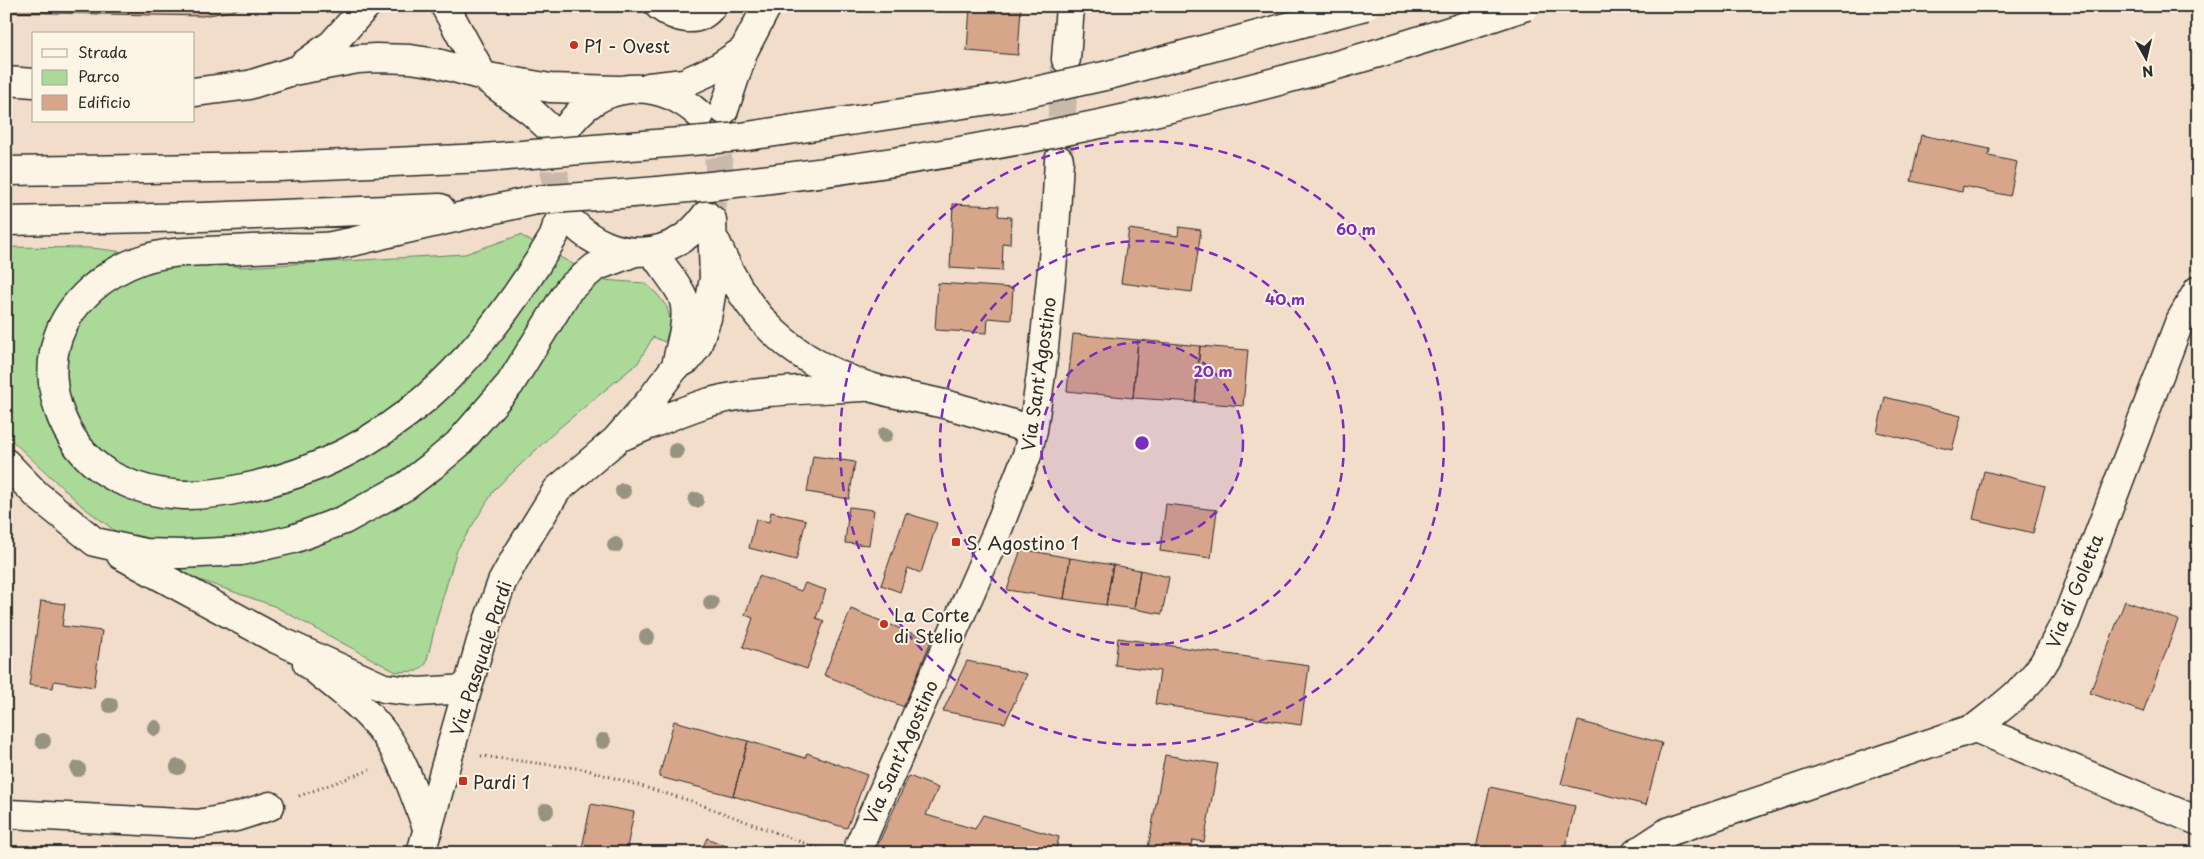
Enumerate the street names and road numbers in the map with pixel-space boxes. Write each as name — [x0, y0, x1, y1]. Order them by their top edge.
street label: Via Sant'Agostino — [1014, 295, 1062, 453]
street label: Via di Goletta — [2039, 529, 2110, 652]
street label: Via Pasquale Pardi — [442, 577, 518, 739]
street label: Via Sant'Agostino — [856, 675, 944, 829]

